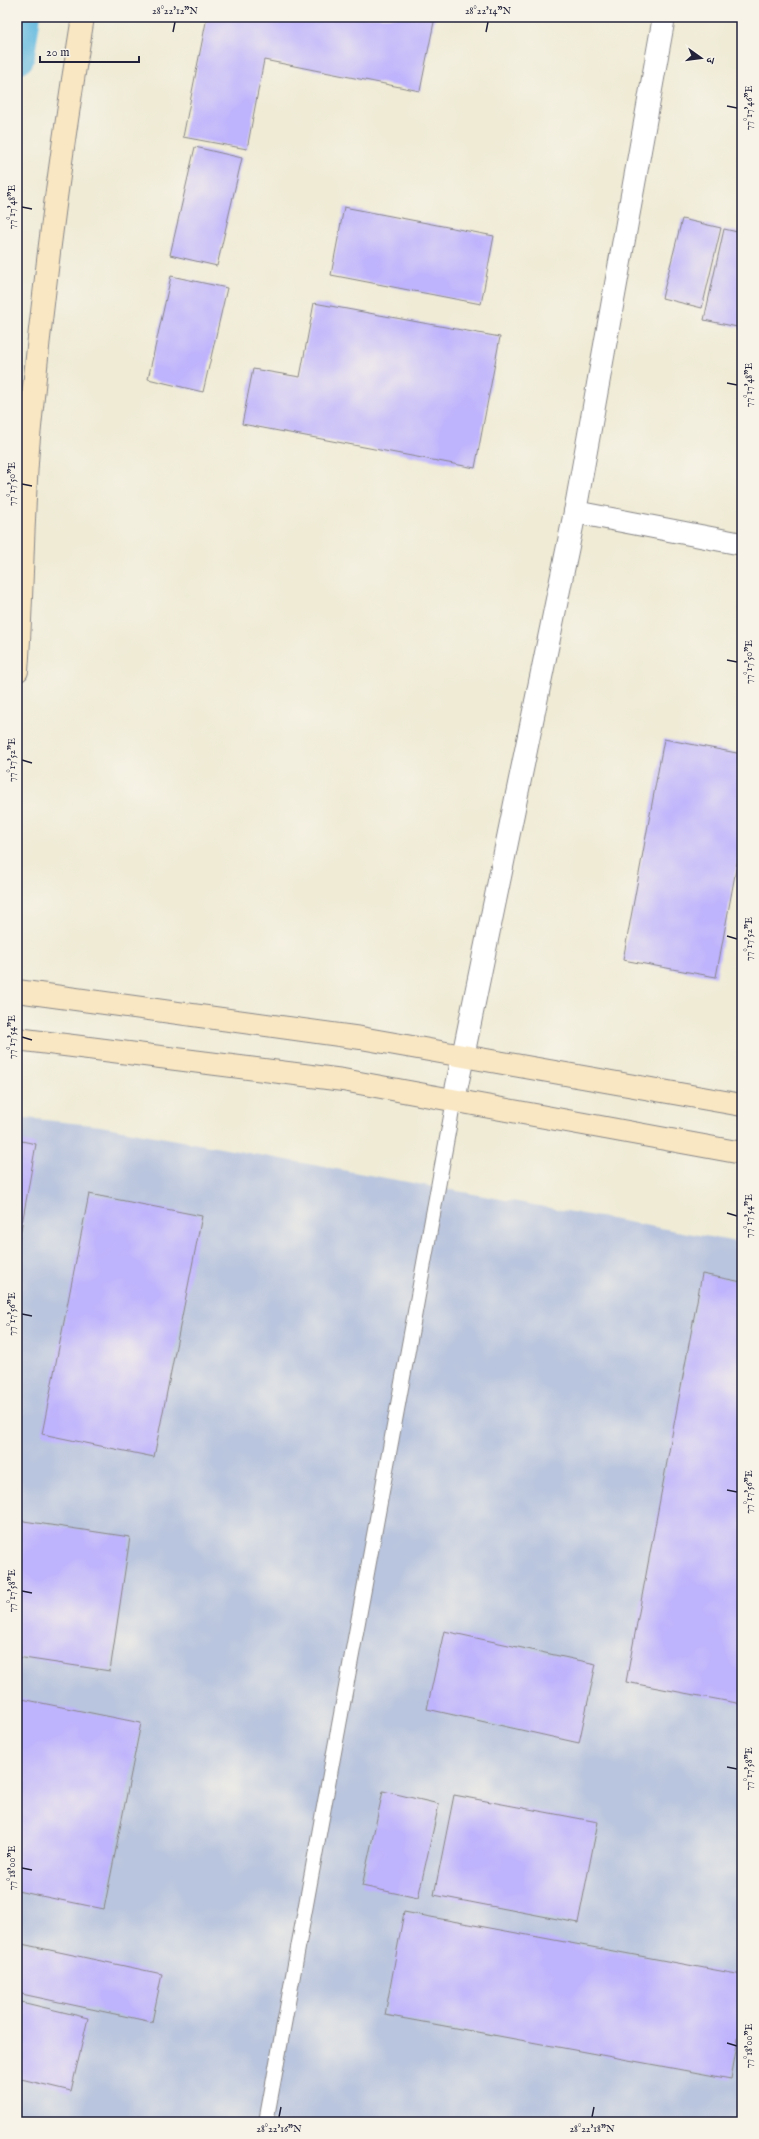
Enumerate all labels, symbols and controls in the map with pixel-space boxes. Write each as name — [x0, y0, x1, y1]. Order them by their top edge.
text: 28°22'12"N — [152, 5, 198, 18]
text: 28°22'14"N — [465, 5, 511, 18]
scale bar — [40, 38, 139, 64]
north arrow — [681, 38, 721, 78]
text: 20 m — [46, 45, 69, 60]
text: उ — [702, 55, 717, 66]
text: 77°17'46"E — [743, 86, 756, 130]
text: 77°17'48"E — [6, 185, 19, 229]
text: 77°17'48"E — [743, 363, 756, 407]
text: 77°17'50"E — [6, 462, 19, 506]
text: 77°17'50"E — [743, 640, 756, 684]
text: 77°17'52"E — [6, 738, 19, 782]
text: 77°17'52"E — [743, 917, 756, 961]
text: 77°17'54"E — [6, 1015, 19, 1059]
text: 77°17'54"E — [743, 1194, 756, 1238]
text: 77°17'56"E — [6, 1292, 19, 1336]
text: 77°17'56"E — [743, 1470, 756, 1514]
text: 77°17'58"E — [6, 1569, 19, 1613]
text: 77°17'58"E — [743, 1747, 756, 1791]
text: 77°18'00"E — [6, 1846, 19, 1890]
text: 77°18'00"E — [743, 2024, 756, 2068]
text: 28°22'16"N — [256, 2123, 302, 2136]
text: 28°22'18"N — [569, 2123, 615, 2136]

